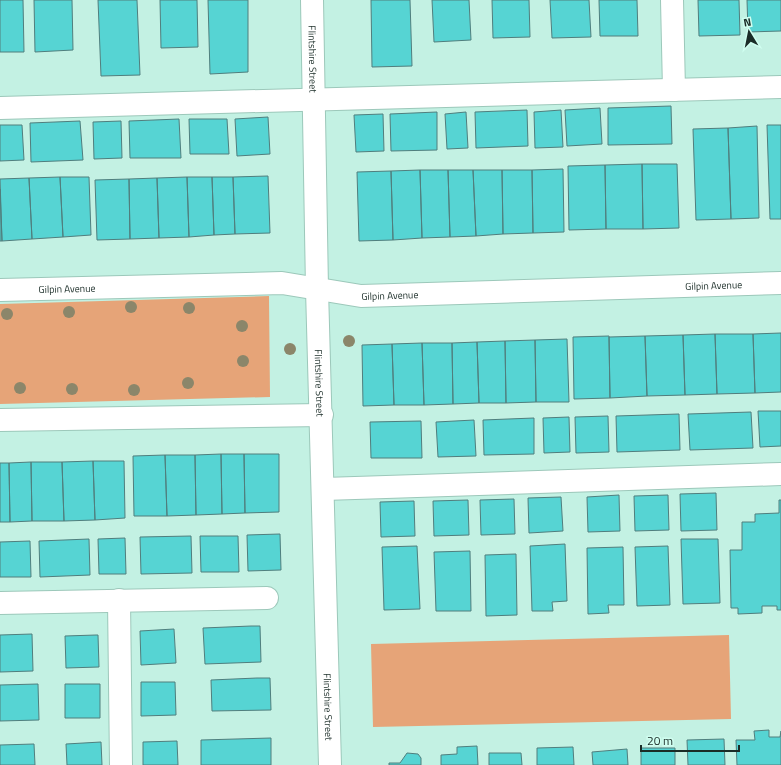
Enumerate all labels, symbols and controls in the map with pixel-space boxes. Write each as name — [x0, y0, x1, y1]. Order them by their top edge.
north arrow — [729, 12, 769, 52]
text: N — [742, 14, 752, 31]
street label: Flintshire Street — [304, 25, 321, 93]
street label: Gilpin Avenue — [685, 277, 742, 294]
street label: Gilpin Avenue — [38, 281, 96, 297]
street label: Gilpin Avenue — [361, 287, 419, 304]
street label: Flintshire Street — [311, 349, 327, 417]
street label: Flintshire Street — [319, 673, 336, 741]
scale bar — [641, 727, 739, 753]
text: 20 m — [647, 731, 673, 750]

